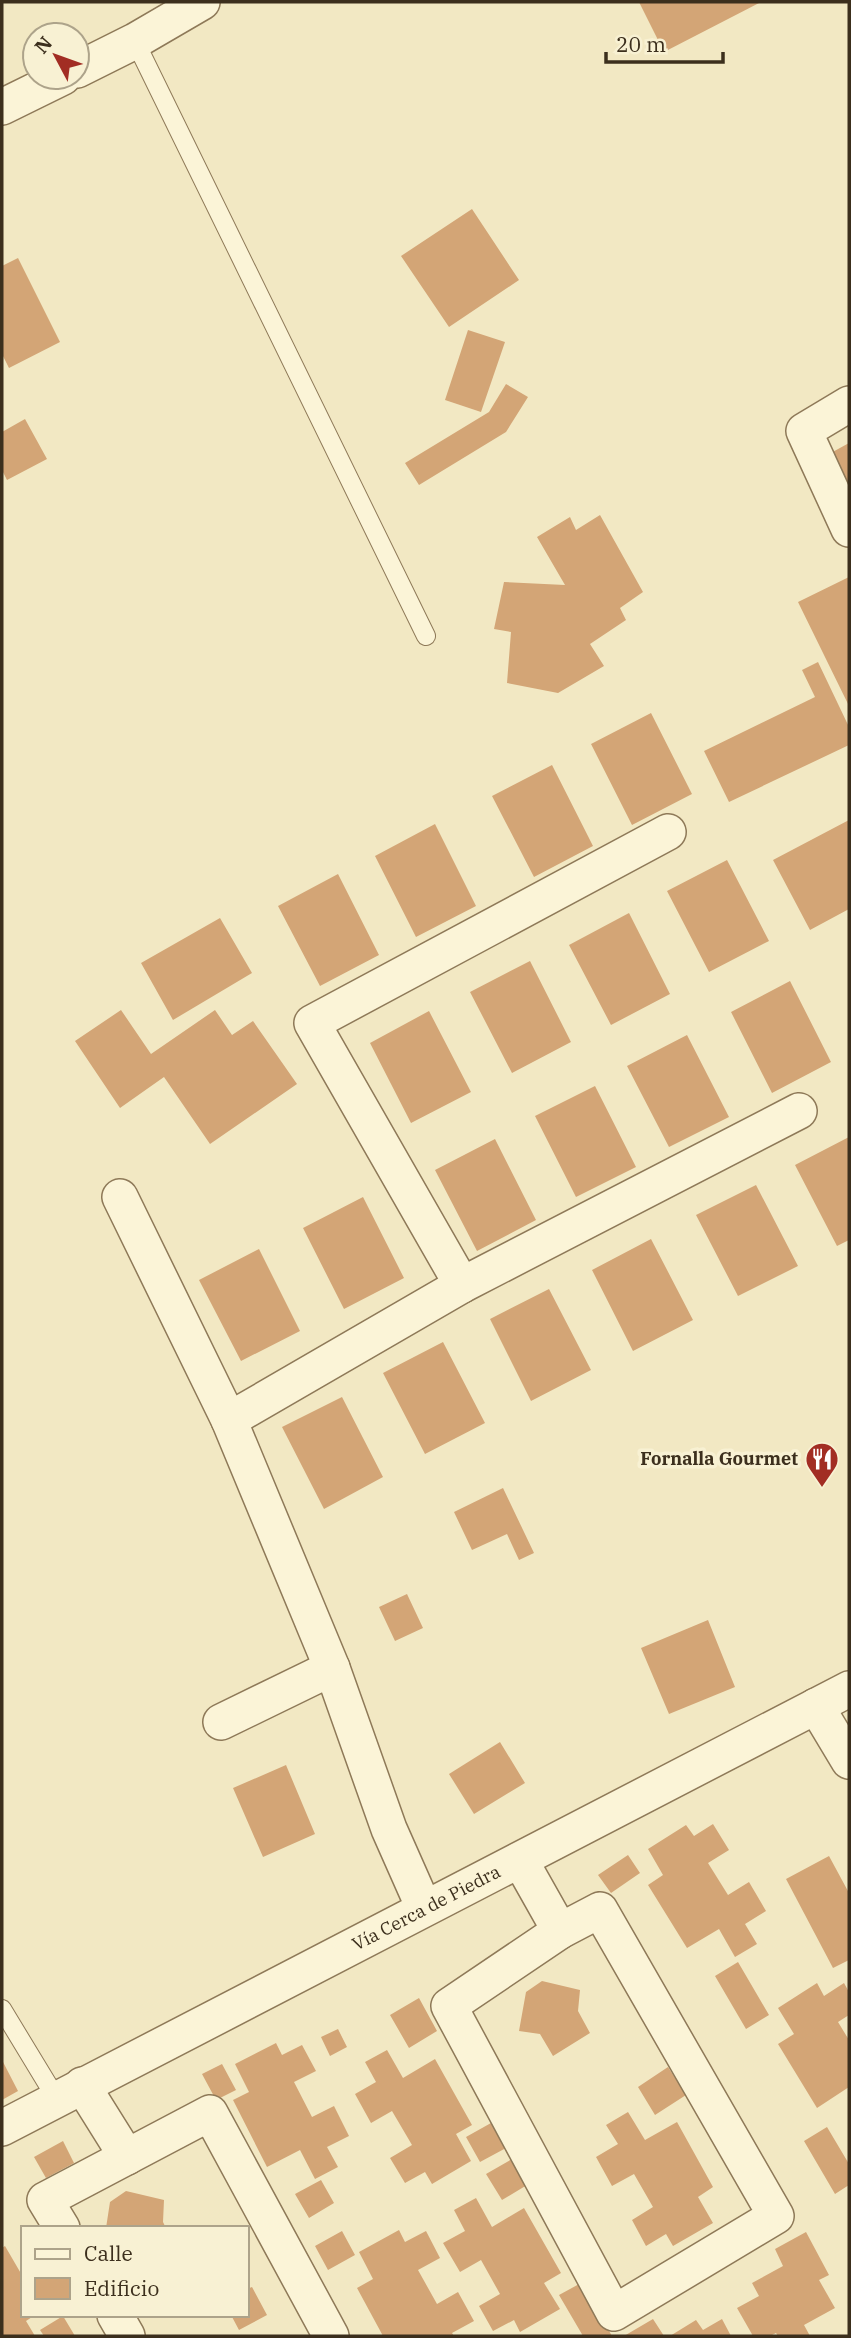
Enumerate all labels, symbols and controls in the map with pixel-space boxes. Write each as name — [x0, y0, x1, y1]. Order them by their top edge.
north arrow — [21, 21, 91, 91]
scale bar — [606, 21, 723, 65]
text: 20 m — [616, 30, 666, 58]
text: N — [29, 31, 57, 58]
restaurant icon: Fornalla Gourmet — [803, 1440, 841, 1489]
place label: Fornalla Gourmet — [640, 1447, 798, 1470]
street label: Vía Cerca de Piedra — [348, 1860, 504, 1956]
legend — [21, 2226, 248, 2317]
text: Calle — [84, 2239, 133, 2267]
text: Edificio — [84, 2274, 159, 2302]

